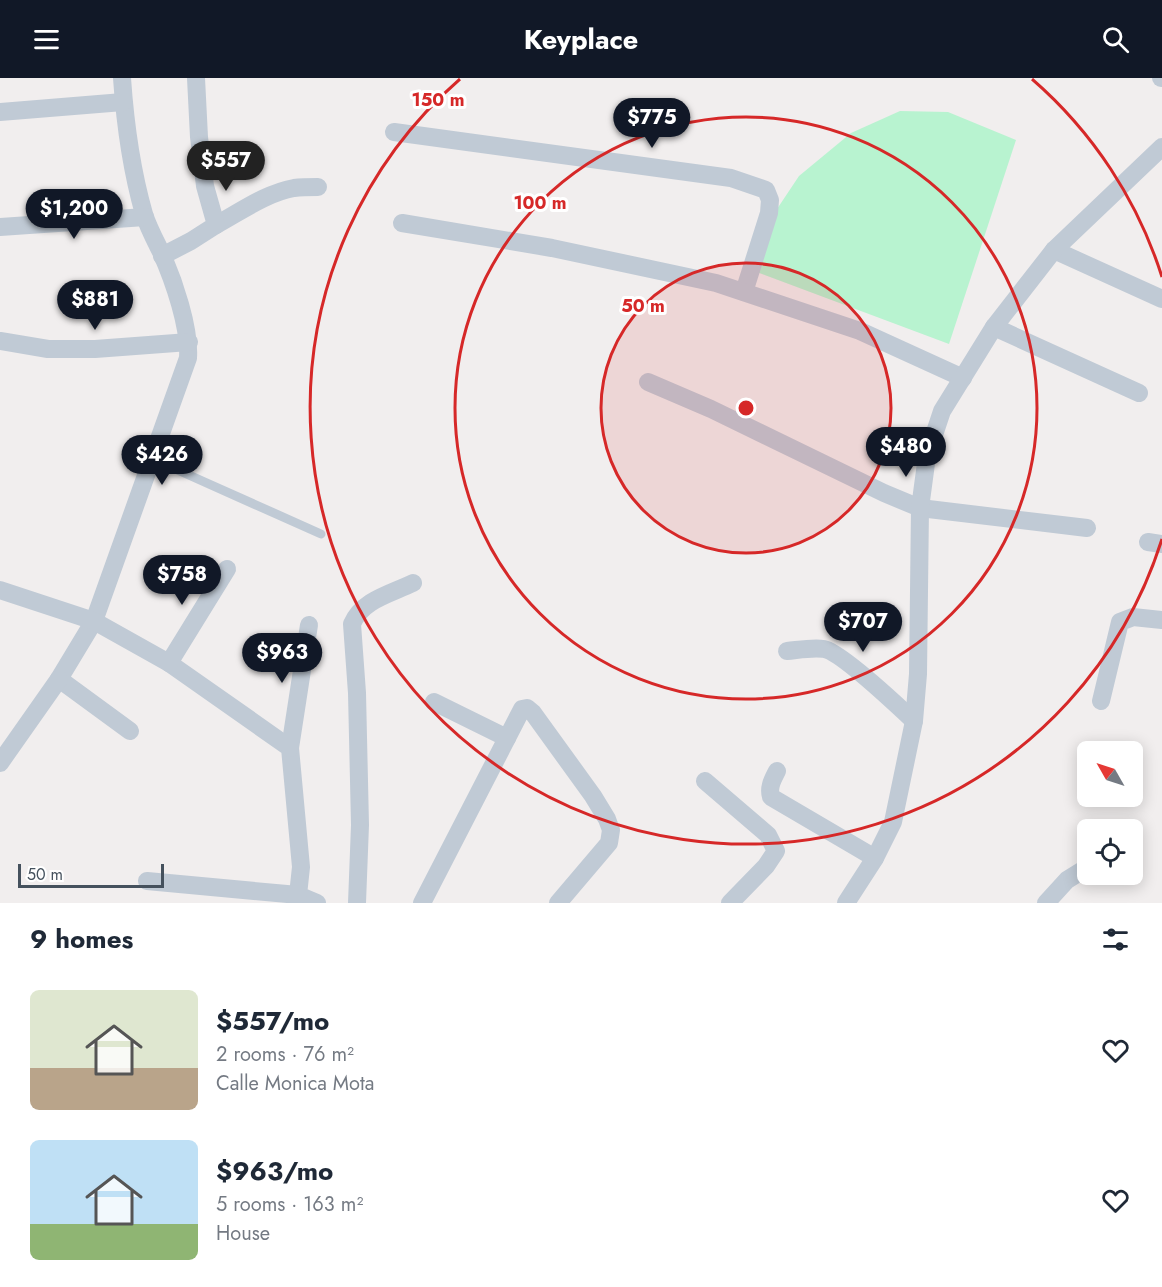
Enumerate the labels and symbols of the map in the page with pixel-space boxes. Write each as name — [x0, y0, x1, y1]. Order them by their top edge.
text: 150 m — [412, 87, 464, 113]
pin: $775 — [616, 98, 688, 149]
pin: $557 — [190, 141, 262, 192]
pin: $1,200 — [25, 189, 123, 240]
text: 100 m — [513, 190, 567, 216]
pin: $881 — [59, 280, 131, 331]
text: 50 m — [621, 293, 665, 319]
centre of rings — [736, 398, 756, 418]
pin: $480 — [870, 427, 942, 478]
pin: $426 — [126, 435, 198, 486]
pin: $758 — [146, 555, 218, 606]
pin: $707 — [827, 602, 899, 653]
pin: $963 — [246, 633, 318, 684]
north arrow — [1077, 741, 1143, 807]
scale bar — [18, 861, 164, 888]

